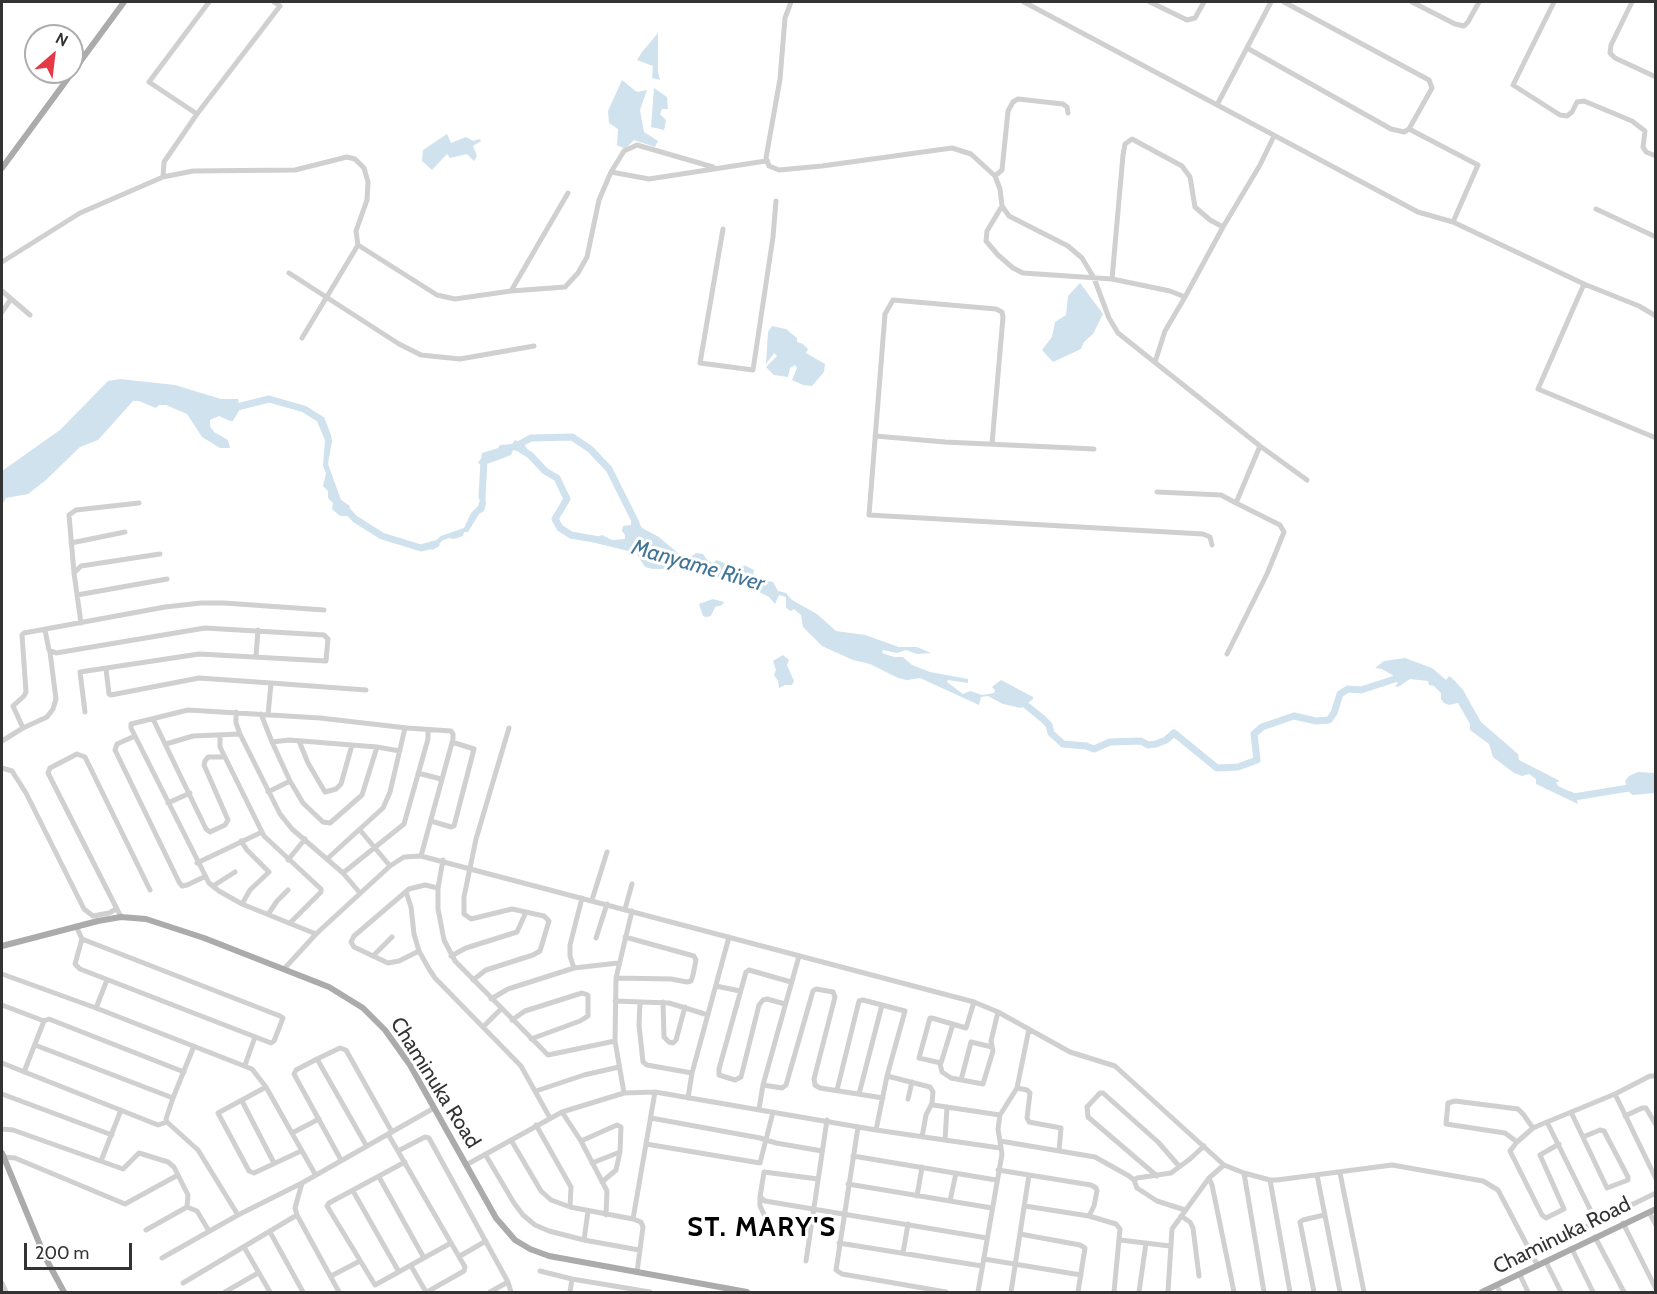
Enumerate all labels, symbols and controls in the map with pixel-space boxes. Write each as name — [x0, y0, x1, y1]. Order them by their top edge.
north arrow — [24, 24, 84, 84]
text: N — [52, 28, 71, 50]
water label: Manyame River — [629, 534, 767, 598]
street label: Chaminuka Road — [385, 1013, 485, 1153]
street label: Chaminuka Road — [1489, 1192, 1635, 1280]
district label: ST. MARY'S — [687, 1212, 837, 1244]
scale bar — [27, 1231, 135, 1269]
text: 200 m — [35, 1242, 89, 1264]

